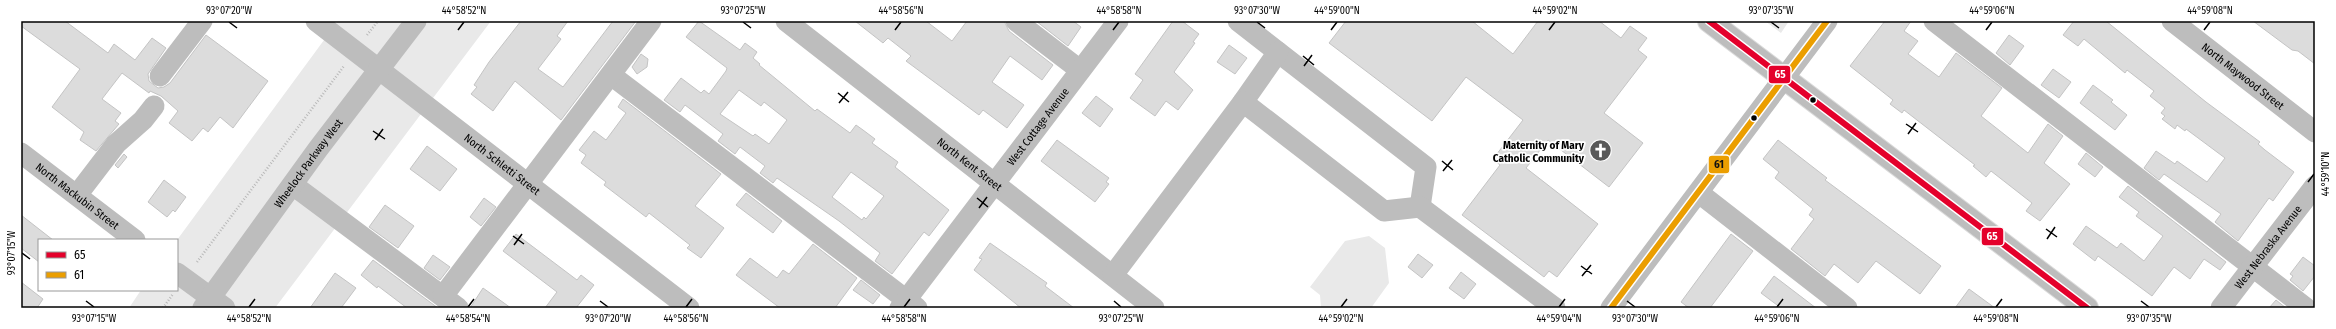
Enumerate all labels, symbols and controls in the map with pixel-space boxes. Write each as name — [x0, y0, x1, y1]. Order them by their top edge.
text: 93°07'20"W — [206, 5, 252, 17]
text: 44°58'52"N — [442, 5, 486, 17]
text: 93°07'25"W — [720, 5, 766, 17]
text: 44°58'56"N — [878, 5, 924, 17]
text: 44°58'58"N — [1096, 5, 1142, 17]
text: 93°07'30"W — [1234, 5, 1280, 17]
text: 44°59'00"N — [1314, 5, 1360, 17]
text: 44°59'02"N — [1533, 5, 1577, 17]
text: 93°07'35"W — [1748, 5, 1794, 17]
text: 44°59'06"N — [1969, 5, 2015, 17]
text: 44°59'08"N — [2187, 5, 2233, 17]
street label: North Maywood Street — [2199, 40, 2287, 112]
line badge: 65 — [1768, 65, 1791, 84]
text: 65 — [1774, 68, 1786, 81]
street label: West Cottage Avenue — [1004, 85, 1072, 168]
unlabelled marker — [1808, 95, 1818, 105]
unlabelled marker — [1749, 113, 1759, 123]
street label: Wheelock Parkway West — [271, 116, 346, 210]
street label: North Schletti Street — [462, 131, 543, 198]
street label: North Kent Street — [935, 135, 1005, 194]
church icon: Maternity of Mary Catholic Community — [1587, 138, 1613, 164]
place label: Maternity of Mary Catholic Community — [1493, 139, 1585, 165]
text: 44°59'10"N — [2320, 152, 2332, 196]
line badge: 61 — [1708, 155, 1730, 174]
text: 61 — [1714, 158, 1724, 171]
street label: North Mackubin Street — [33, 160, 122, 232]
street label: West Nebraska Avenue — [2232, 203, 2304, 291]
line badge: 65 — [1981, 227, 2004, 246]
text: 93°07'15"W — [6, 230, 18, 275]
text: 65 — [1986, 230, 1998, 243]
legend — [38, 239, 178, 291]
text: 65 — [74, 248, 86, 262]
text: 61 — [74, 268, 84, 282]
text: 93°07'15"W — [72, 313, 117, 325]
text: 44°58'52"N — [227, 313, 271, 325]
text: 44°58'54"N — [446, 313, 490, 325]
text: 93°07'20"W — [585, 313, 631, 325]
text: 44°58'56"N — [663, 313, 709, 325]
text: 44°58'58"N — [881, 313, 927, 325]
text: 93°07'25"W — [1098, 313, 1144, 325]
text: 44°59'02"N — [1319, 313, 1363, 325]
text: 44°59'04"N — [1537, 313, 1582, 325]
text: 93°07'30"W — [1612, 313, 1658, 325]
text: 44°59'06"N — [1754, 313, 1800, 325]
text: 44°59'08"N — [1973, 313, 2019, 325]
text: 93°07'35"W — [2126, 313, 2172, 325]

